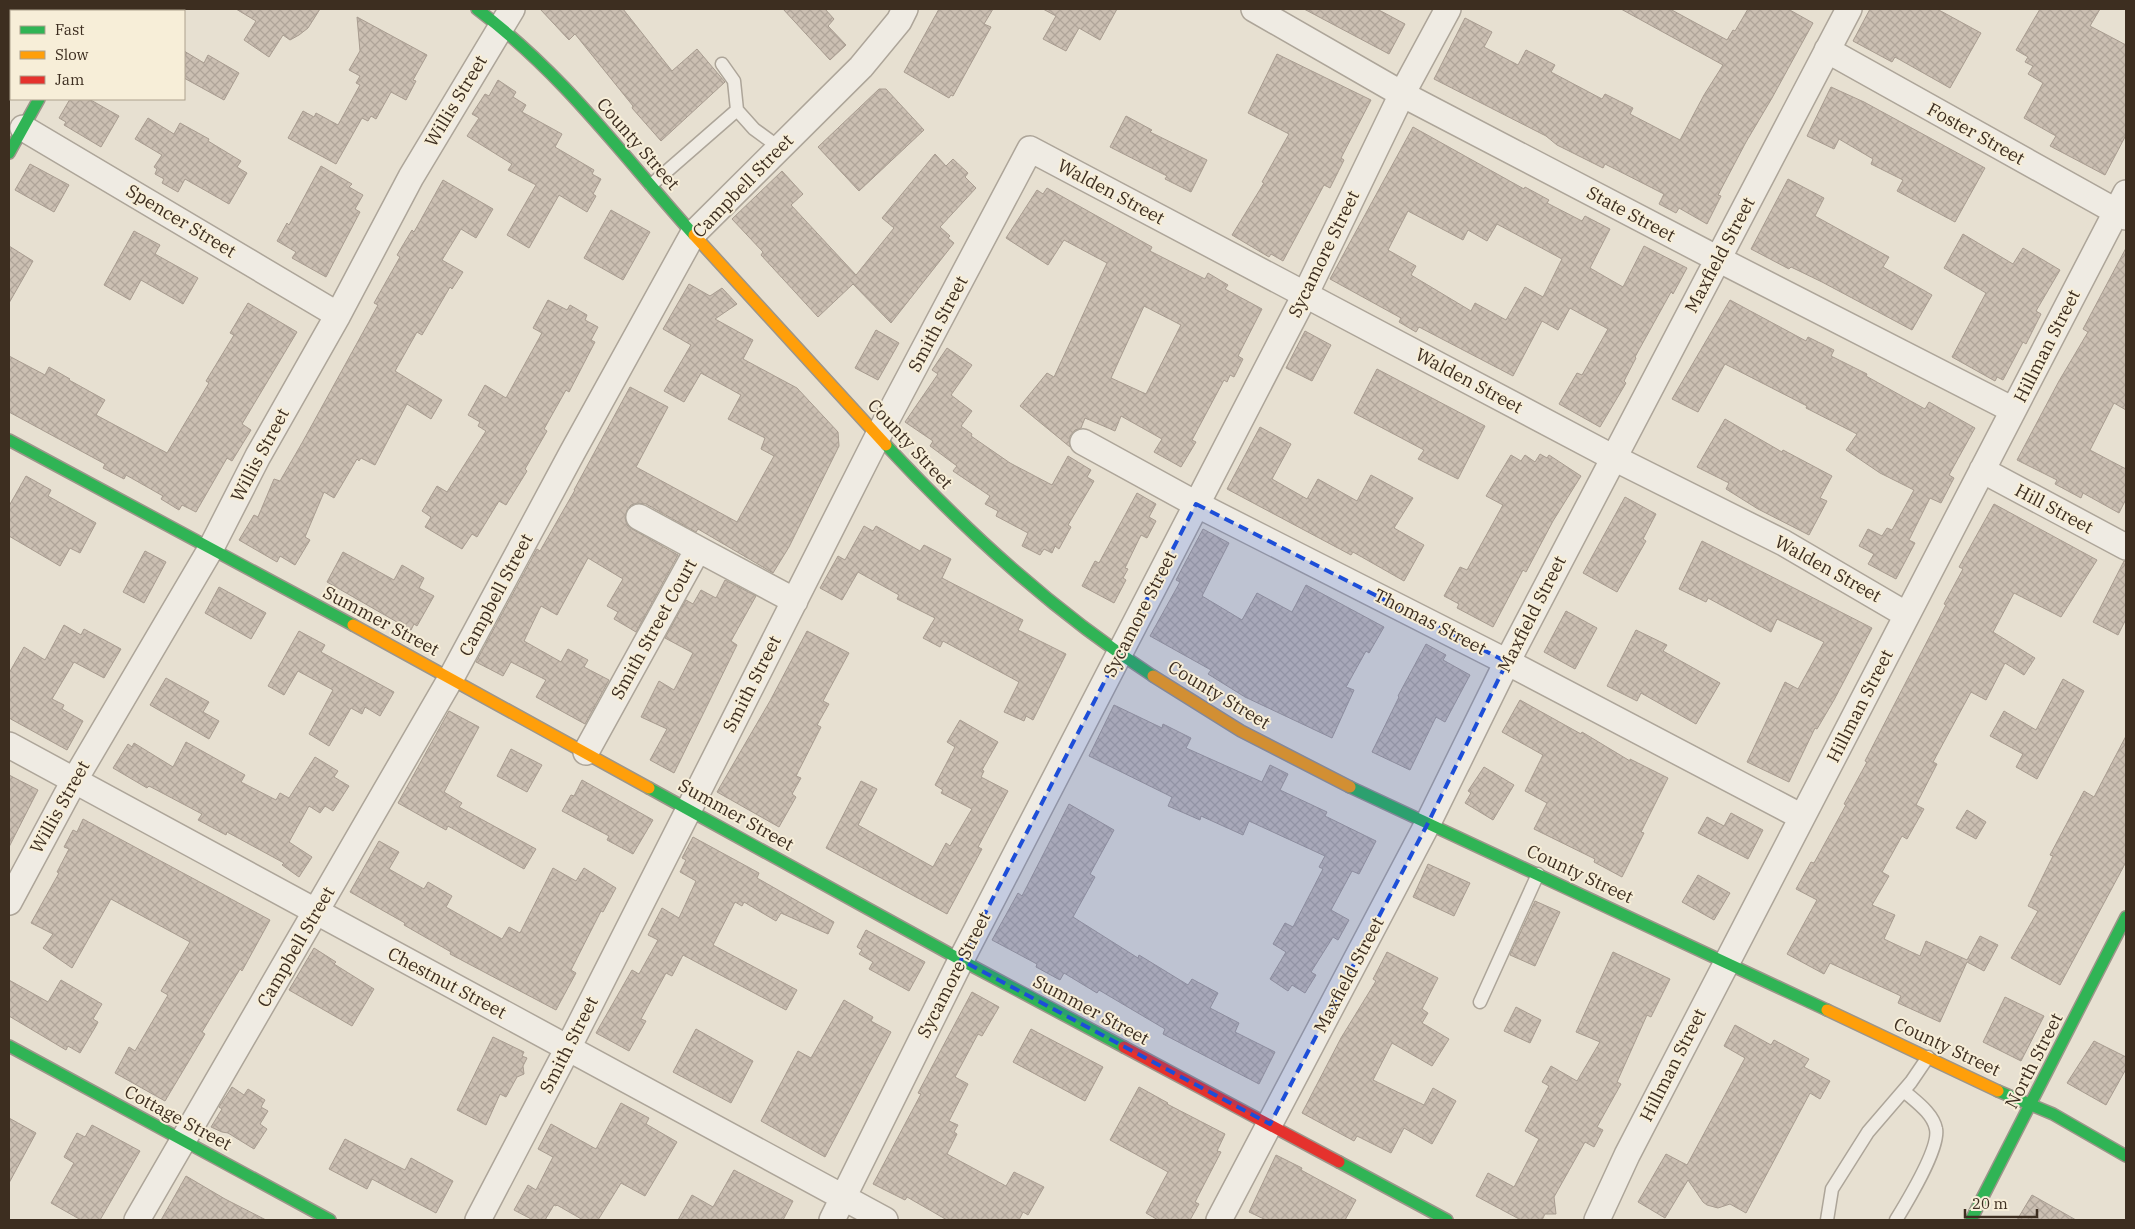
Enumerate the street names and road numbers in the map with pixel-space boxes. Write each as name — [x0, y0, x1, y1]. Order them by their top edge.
street label: Willis Street — [419, 51, 492, 151]
street label: County Street — [592, 93, 685, 195]
street label: Foster Street — [1923, 97, 2029, 170]
street label: Campbell Street — [687, 129, 798, 242]
street label: Walden Street — [1054, 154, 1169, 230]
street label: Spencer Street — [122, 179, 240, 262]
street label: State Street — [1583, 181, 1680, 247]
street label: Sycamore Street — [1283, 186, 1364, 321]
street label: Maxfield Street — [1679, 193, 1760, 317]
street label: Smith Street — [903, 272, 973, 376]
street label: Hillman Street — [2008, 285, 2085, 406]
street label: Walden Street — [1412, 343, 1527, 419]
street label: County Street — [863, 394, 958, 494]
street label: Willis Street — [225, 404, 294, 506]
street label: Hill Street — [2011, 478, 2097, 539]
street label: Campbell Street — [454, 529, 538, 660]
street label: Walden Street — [1771, 530, 1886, 607]
street label: Sycamore Street — [1098, 547, 1181, 681]
street label: Maxfield Street — [1492, 552, 1571, 676]
street label: Smith Street Court — [605, 554, 702, 703]
street label: Summer Street — [319, 580, 443, 661]
street label: Thomas Street — [1370, 583, 1491, 660]
street label: Smith Street — [717, 631, 786, 736]
street label: Hillman Street — [1821, 645, 1898, 766]
street label: County Street — [1164, 655, 1274, 734]
street label: Willis Street — [25, 756, 95, 857]
street label: Summer Street — [675, 773, 798, 856]
street label: County Street — [1523, 839, 1637, 908]
street label: Campbell Street — [252, 882, 339, 1011]
street label: Sycamore Street — [912, 908, 995, 1042]
street label: Maxfield Street — [1308, 913, 1389, 1037]
street label: Chestnut Street — [384, 942, 511, 1024]
street label: Summer Street — [1029, 969, 1153, 1050]
street label: Smith Street — [534, 992, 603, 1097]
street label: Hillman Street — [1634, 1004, 1711, 1125]
street label: North Street — [2000, 1009, 2068, 1113]
street label: County Street — [1890, 1012, 2004, 1081]
street label: Cottage Street — [121, 1080, 236, 1155]

